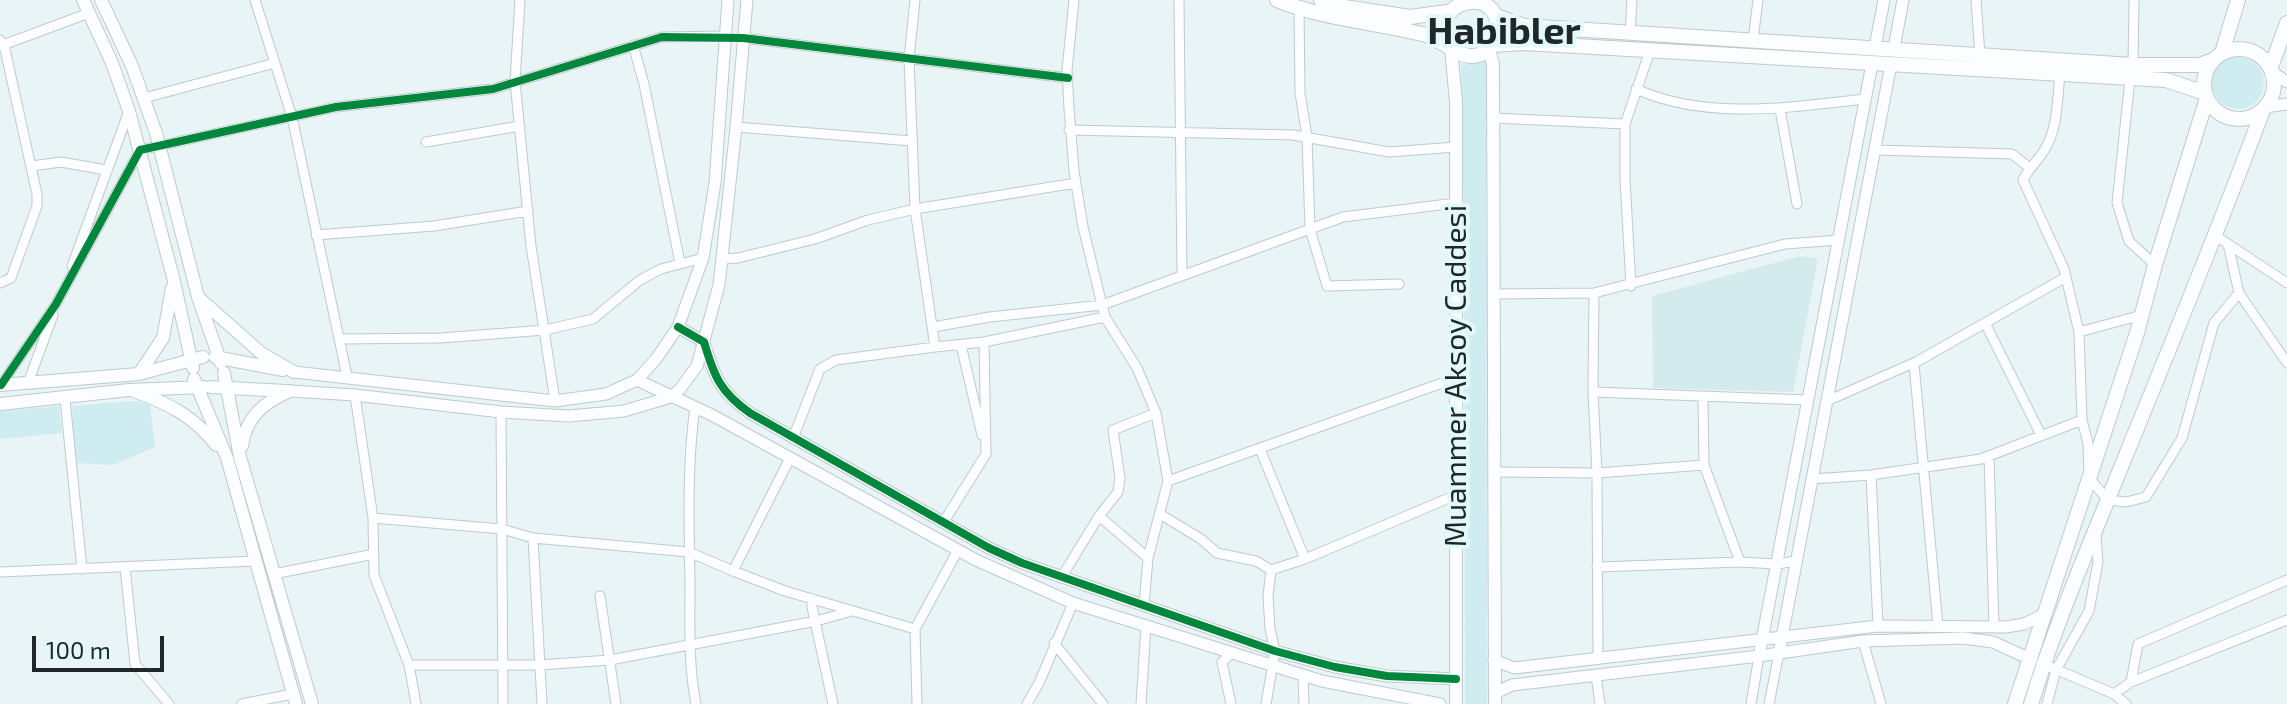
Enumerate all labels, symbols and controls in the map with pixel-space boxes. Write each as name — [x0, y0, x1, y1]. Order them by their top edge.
district label: Habibler — [1427, 8, 1581, 54]
street label: Muammer Aksoy Caddesi — [1438, 205, 1474, 547]
scale bar — [36, 620, 168, 670]
text: 100 m — [46, 635, 111, 664]

